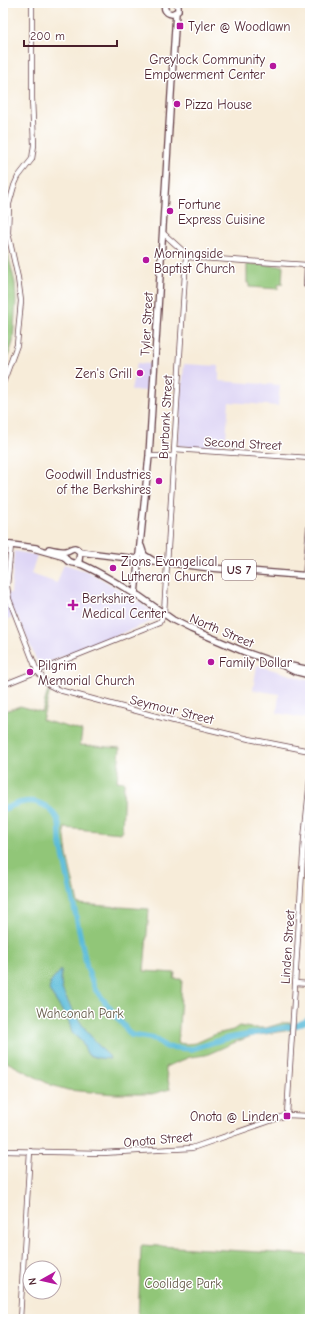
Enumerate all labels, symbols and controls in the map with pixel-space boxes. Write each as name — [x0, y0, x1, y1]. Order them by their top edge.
place label: Tyler @ Woodlawn — [188, 19, 291, 34]
marker: Tyler @ Woodlawn — [175, 21, 185, 31]
scale bar — [24, 22, 117, 48]
text: 200 m — [30, 29, 65, 43]
place label: Greylock Community Empowerment Center — [144, 52, 266, 82]
marker: Greylock Community Empowerment Center — [268, 61, 278, 71]
place label: Pizza House — [185, 97, 253, 112]
marker: Pizza House — [172, 99, 182, 109]
place label: Fortune Express Cuisine — [178, 197, 266, 227]
marker: Fortune Express Cuisine — [165, 206, 175, 216]
place label: Morningside Baptist Church — [154, 246, 235, 276]
marker: Morningside Baptist Church — [141, 255, 151, 265]
street label: Tyler Street — [137, 290, 156, 356]
place label: Zen's Grill — [75, 366, 132, 381]
marker: Zen's Grill — [135, 368, 145, 378]
street label: Burbank Street — [156, 373, 175, 459]
street label: Second Street — [204, 434, 283, 453]
place label: Goodwill Industries of the Berkshires — [45, 467, 151, 497]
marker: Goodwill Industries of the Berkshires — [154, 476, 164, 486]
place label: Zions Evangelical Lutheran Church — [121, 554, 217, 584]
road number: US 7 — [222, 560, 256, 580]
marker: Zions Evangelical Lutheran Church — [108, 563, 118, 573]
place label: Berkshire Medical Center — [82, 591, 167, 621]
marker: Berkshire Medical Center — [67, 599, 79, 611]
street label: North Street — [187, 610, 257, 651]
place label: Family Dollar — [219, 655, 293, 670]
marker: Family Dollar — [206, 657, 216, 667]
place label: Pilgrim Memorial Church — [38, 658, 135, 688]
marker: Pilgrim Memorial Church — [25, 667, 35, 677]
street label: Seymour Street — [128, 692, 217, 727]
street label: Linden Street — [277, 908, 298, 985]
park label: Wahconah Park — [36, 1006, 124, 1021]
place label: Onota @ Linden — [190, 1109, 279, 1124]
marker: Onota @ Linden — [282, 1111, 292, 1121]
street label: Onota Street — [123, 1129, 194, 1150]
north arrow — [22, 1260, 62, 1300]
park label: Coolidge Park — [144, 1276, 222, 1291]
text: N — [26, 1277, 40, 1286]

